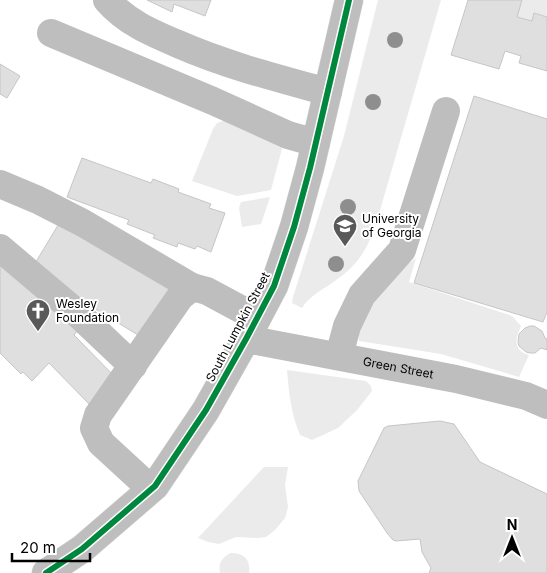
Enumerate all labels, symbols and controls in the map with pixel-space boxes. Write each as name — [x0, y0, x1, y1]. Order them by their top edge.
place label: University of Georgia — [362, 211, 421, 240]
school or university icon: University of Georgia — [332, 213, 358, 247]
street label: South Lumpkin Street — [202, 269, 273, 384]
place label: Wesley Foundation — [56, 296, 119, 325]
church icon: Wesley Foundation — [25, 298, 51, 332]
street label: Green Street — [362, 353, 435, 382]
north arrow — [487, 513, 537, 563]
text: N — [507, 516, 517, 533]
scale bar — [12, 530, 90, 562]
text: 20 m — [20, 538, 56, 557]

